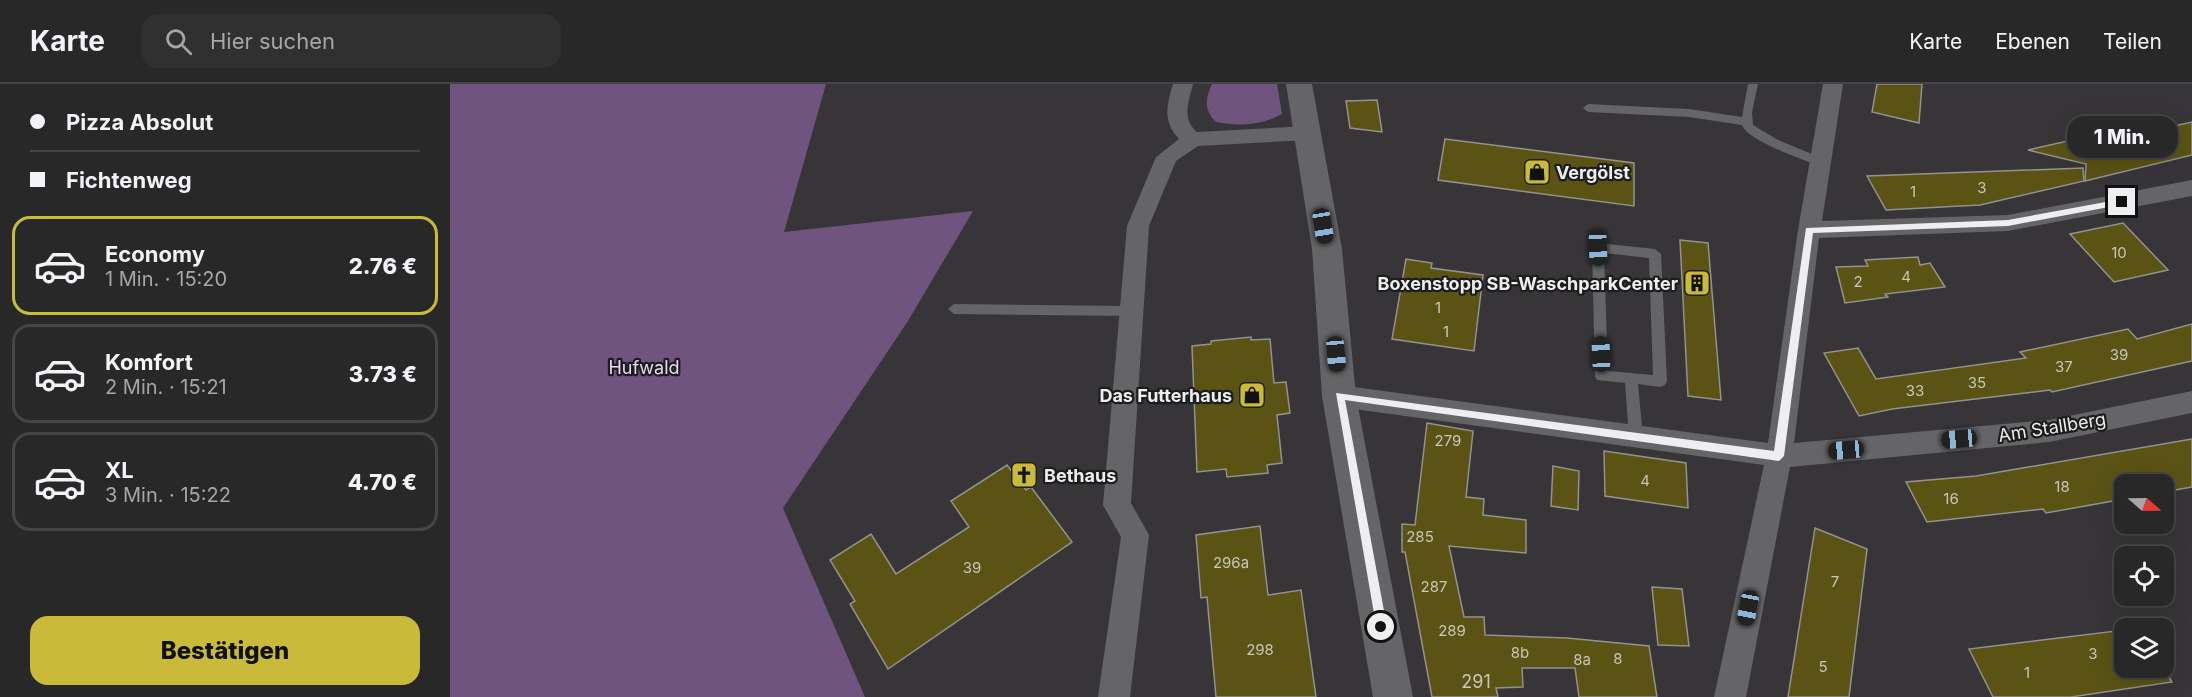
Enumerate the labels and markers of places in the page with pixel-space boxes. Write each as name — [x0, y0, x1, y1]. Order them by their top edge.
shop icon: Vergölst — [1522, 157, 1552, 187]
place label: Vergölst — [1556, 162, 1630, 183]
building icon: Boxenstopp SB-WaschparkCenter — [1682, 268, 1712, 298]
place label: Boxenstopp SB-WaschparkCenter — [1378, 273, 1678, 294]
shop icon: Das Futterhaus — [1237, 380, 1267, 410]
place label: Das Futterhaus — [1099, 385, 1232, 406]
church icon: Bethaus — [1009, 460, 1039, 490]
place label: Bethaus — [1044, 465, 1116, 486]

